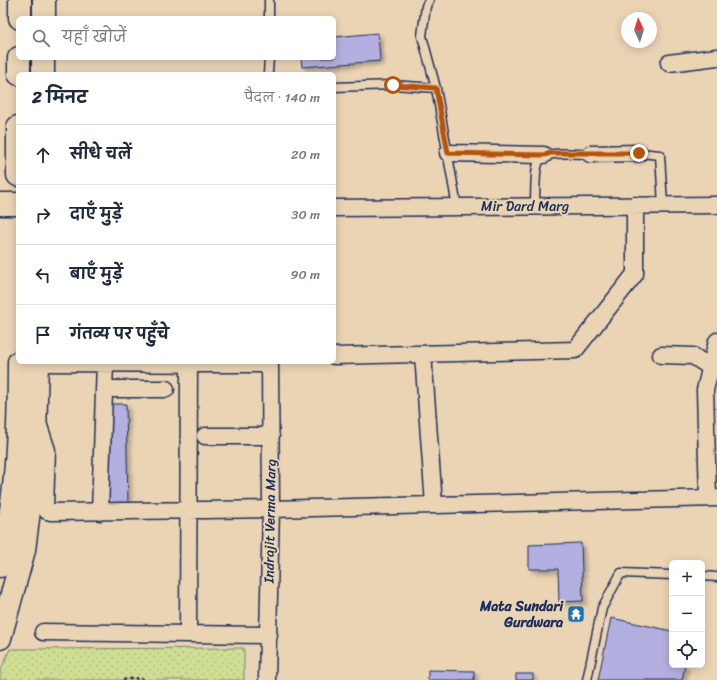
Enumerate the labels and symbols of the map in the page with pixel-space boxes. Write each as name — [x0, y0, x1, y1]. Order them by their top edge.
north arrow — [621, 12, 657, 48]
route start — [384, 76, 402, 94]
route end — [630, 144, 648, 162]
street label: Mir Dard Marg — [481, 194, 569, 219]
street label: Indrajit Verma Marg — [256, 459, 284, 584]
place label: Mata Sundari Gurdwara — [479, 594, 564, 635]
temple icon: Mata Sundari Gurdwara — [566, 604, 586, 624]

